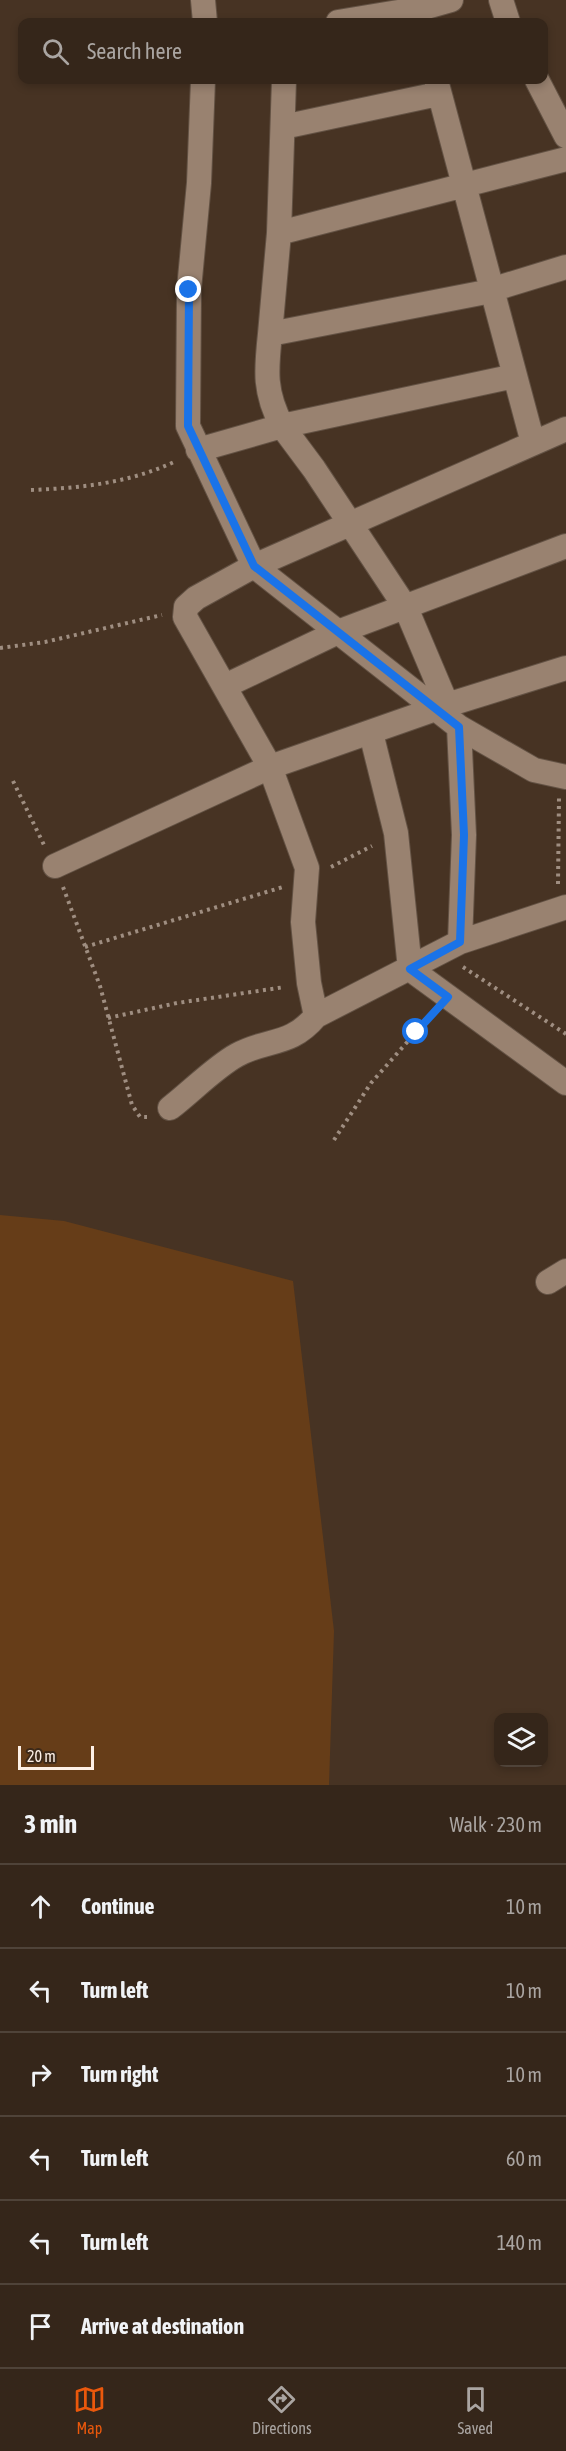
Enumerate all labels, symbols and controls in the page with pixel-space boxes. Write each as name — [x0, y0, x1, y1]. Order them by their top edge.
search box — [18, 18, 548, 84]
icon: search — [39, 35, 72, 68]
text: Search here — [87, 38, 182, 64]
route end — [175, 276, 201, 302]
route start — [402, 1018, 428, 1044]
map controls — [494, 1713, 548, 1767]
button: layers — [494, 1713, 548, 1767]
scale bar — [18, 1743, 94, 1770]
text: 20 m — [27, 1747, 56, 1765]
text: 3 min — [24, 1809, 77, 1839]
text: Walk · 230 m — [450, 1813, 542, 1836]
icon: ahead — [24, 1890, 57, 1923]
text: Continue — [81, 1893, 155, 1919]
text: 10 m — [506, 1895, 542, 1918]
icon: left — [24, 1974, 57, 2007]
text: Turn left — [81, 1977, 148, 2003]
text: 10 m — [506, 1979, 542, 2002]
icon: right — [24, 2058, 57, 2091]
text: Turn right — [81, 2061, 158, 2087]
text: 10 m — [506, 2063, 542, 2086]
icon: left — [24, 2142, 57, 2175]
text: Turn left — [81, 2145, 148, 2171]
text: 60 m — [506, 2147, 542, 2170]
icon: left — [24, 2226, 57, 2259]
text: Turn left — [81, 2229, 148, 2255]
text: 140 m — [497, 2231, 542, 2254]
icon: arrive — [24, 2310, 57, 2343]
text: Arrive at destination — [81, 2313, 244, 2339]
tab: Map — [73, 2383, 106, 2437]
tab: Directions — [252, 2383, 312, 2437]
tab: Saved — [458, 2383, 493, 2437]

